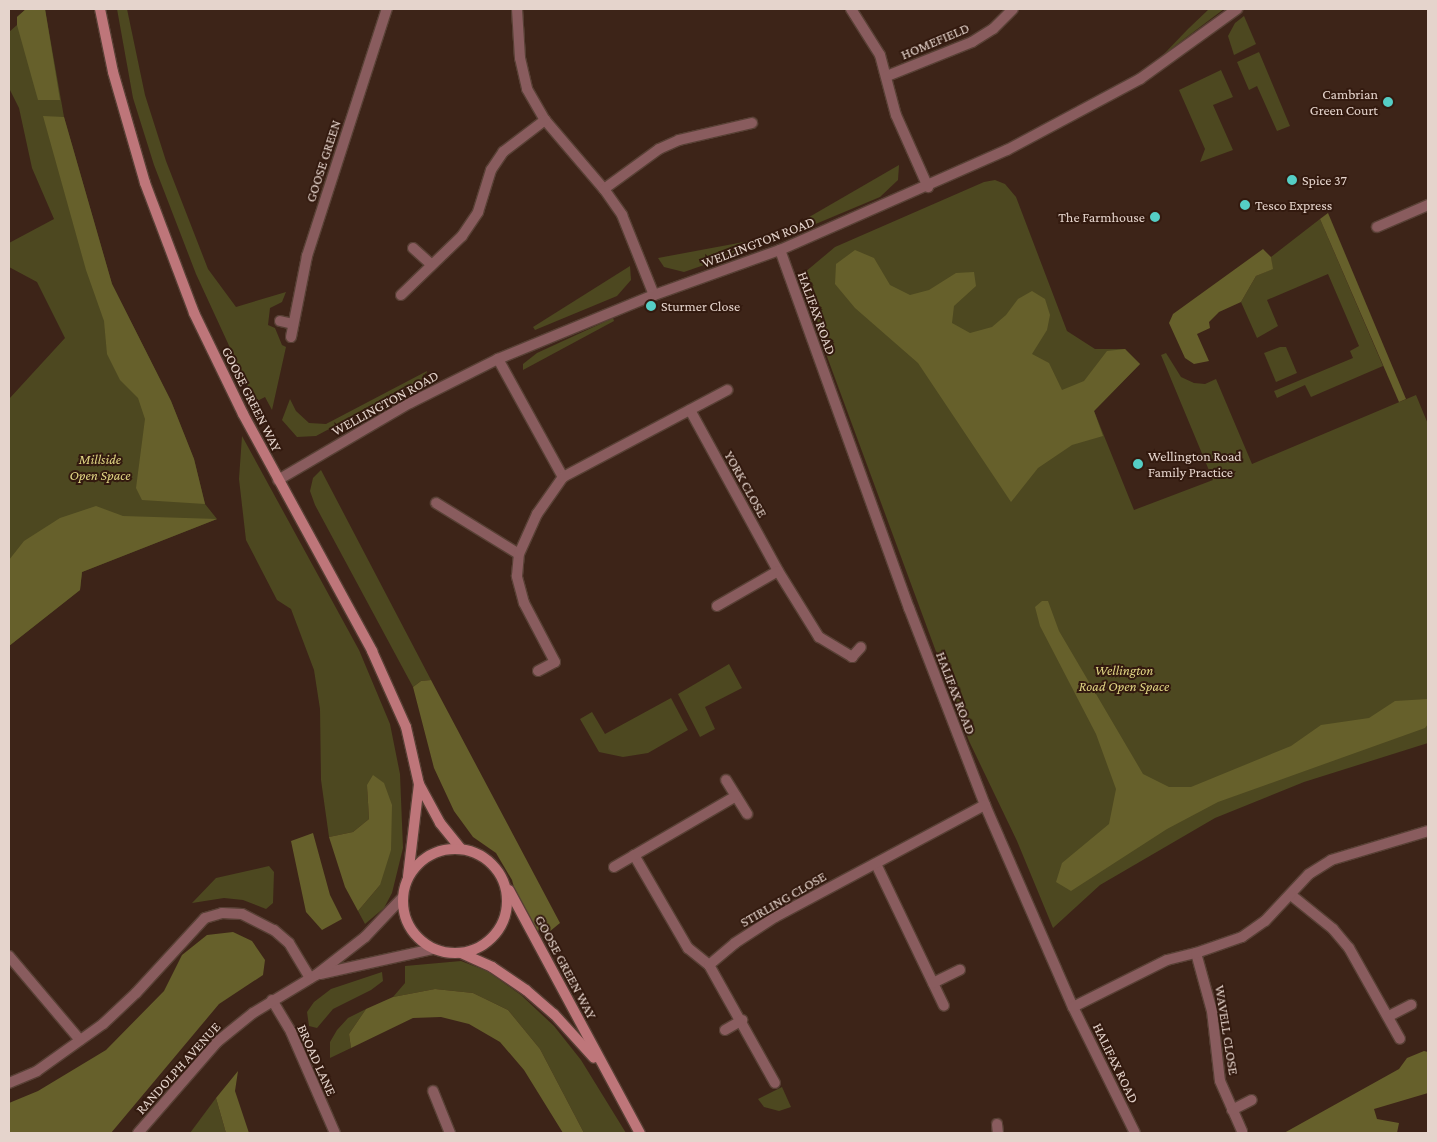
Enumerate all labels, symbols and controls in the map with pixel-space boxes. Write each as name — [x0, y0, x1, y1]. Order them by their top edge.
street label: HOMEFIELD — [898, 19, 972, 63]
place label: Cambrian Green Court — [1310, 86, 1378, 118]
marker: Cambrian Green Court — [1382, 96, 1394, 108]
street label: GOOSE GREEN — [302, 118, 344, 204]
place label: Spice 37 — [1302, 172, 1347, 188]
marker: Spice 37 — [1286, 174, 1298, 186]
place label: Tesco Express — [1255, 197, 1332, 213]
marker: Tesco Express — [1239, 199, 1251, 211]
place label: The Farmhouse — [1058, 209, 1145, 225]
marker: The Farmhouse — [1149, 211, 1161, 223]
street label: WELLINGTON ROAD — [699, 213, 817, 271]
street label: HALIFAX ROAD — [794, 269, 840, 357]
place label: Sturmer Close — [661, 298, 740, 314]
marker: Sturmer Close — [645, 300, 657, 312]
street label: GOOSE GREEN WAY — [218, 344, 286, 454]
street label: WELLINGTON ROAD — [329, 367, 441, 439]
street label: YORK CLOSE — [721, 448, 771, 520]
place label: Wellington Road Family Practice — [1148, 448, 1242, 481]
park label: Millside Open Space — [69, 451, 131, 484]
marker: Wellington Road Family Practice — [1132, 458, 1144, 470]
street label: HALIFAX ROAD — [933, 649, 979, 737]
park label: Wellington Road Open Space — [1079, 662, 1169, 694]
street label: STIRLING CLOSE — [737, 868, 829, 930]
street label: GOOSE GREEN WAY — [532, 912, 600, 1022]
street label: WAVELL CLOSE — [1212, 984, 1242, 1076]
street label: RANDOLPH AVENUE — [132, 1018, 224, 1118]
street label: HALIFAX ROAD — [1089, 1020, 1143, 1106]
street label: BROAD LANE — [294, 1022, 340, 1098]

